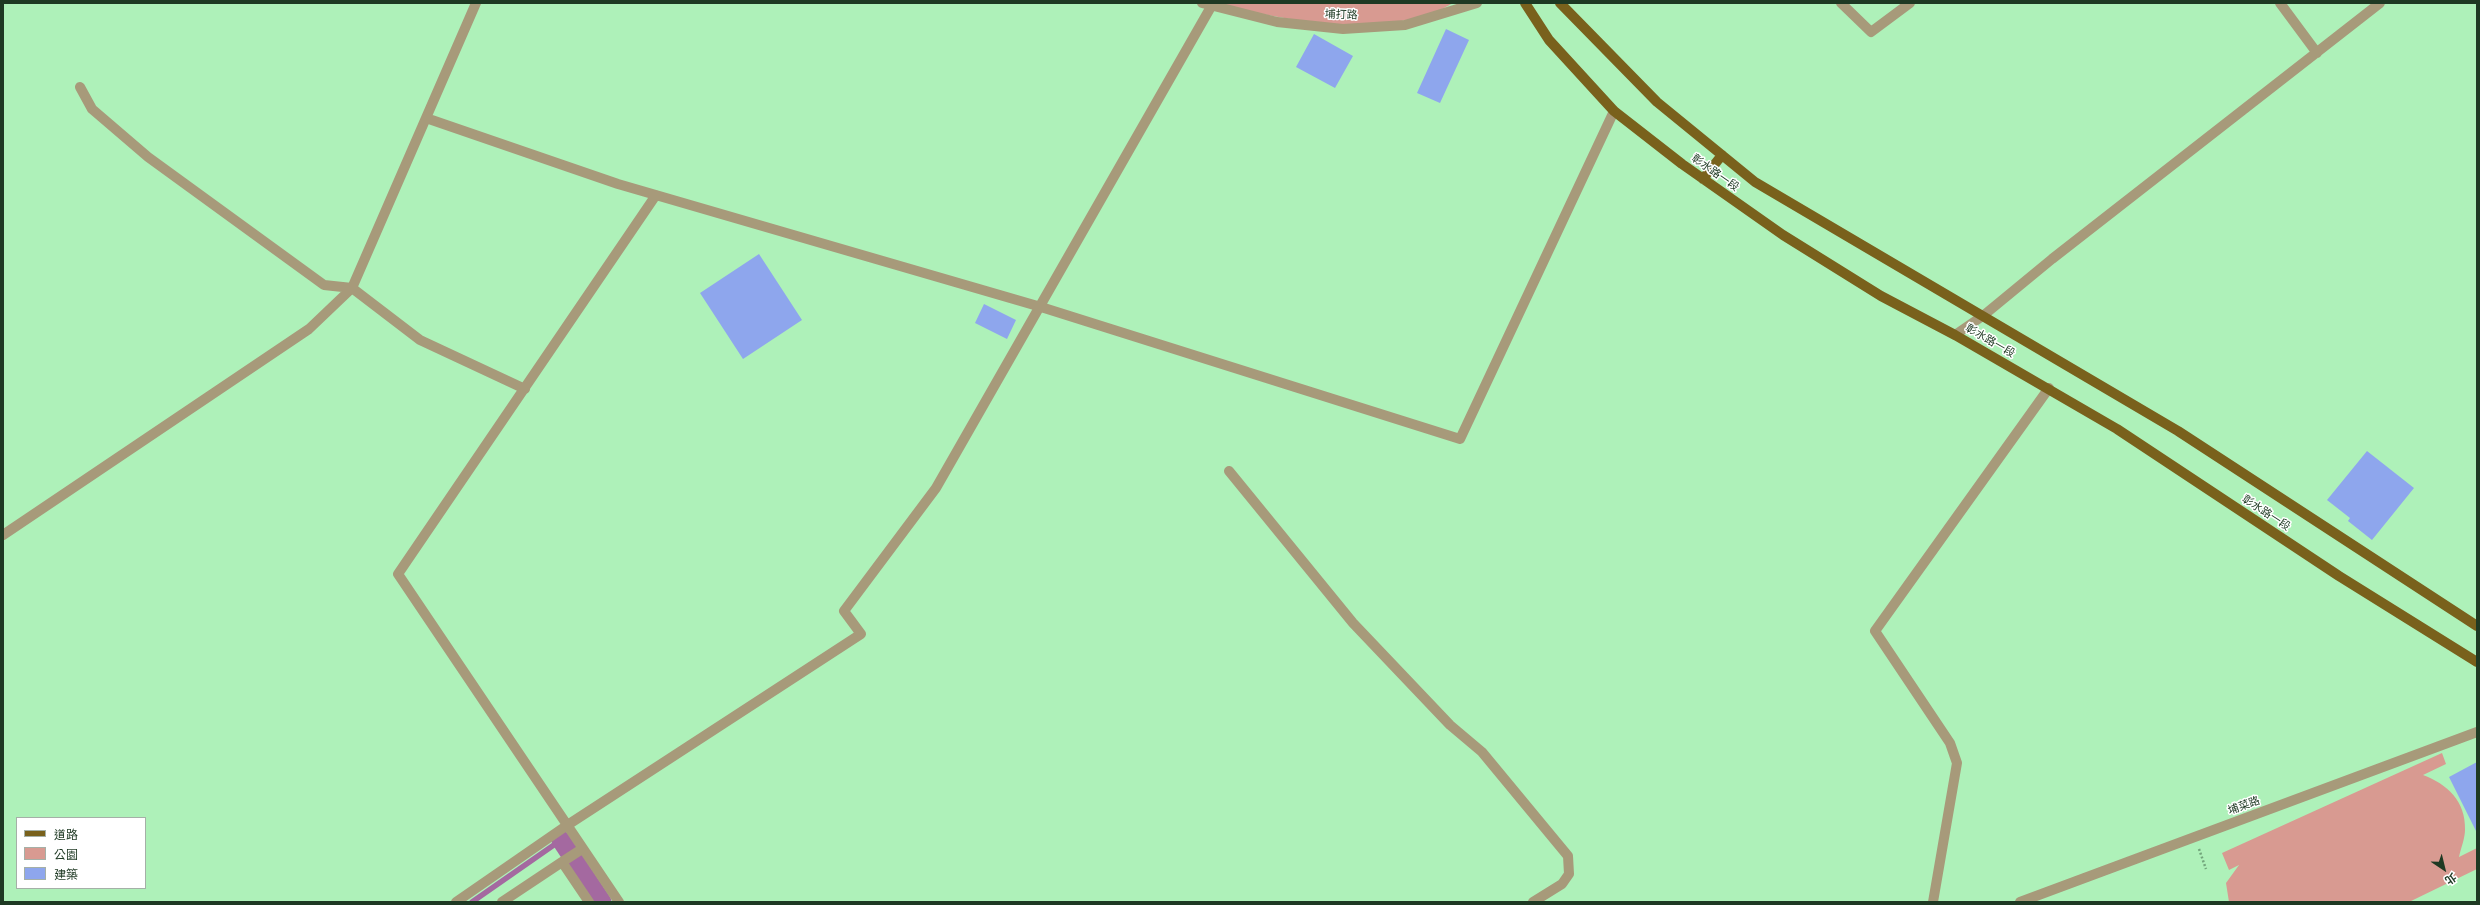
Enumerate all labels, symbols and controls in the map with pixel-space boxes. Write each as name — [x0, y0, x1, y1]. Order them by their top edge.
street label: 埔打路 — [1324, 8, 1358, 22]
street label: 彰水路一段 — [1689, 152, 1741, 194]
street label: 彰水路一段 — [1963, 322, 2017, 360]
street label: 彰水路一段 — [2239, 492, 2293, 534]
street label: 埔菜路 — [2226, 794, 2262, 818]
legend — [16, 817, 146, 889]
text: 道路 — [54, 827, 78, 842]
text: 公園 — [54, 847, 78, 862]
north arrow — [2424, 849, 2464, 889]
text: 建築 — [54, 867, 78, 882]
text: 北 — [2442, 870, 2459, 888]

